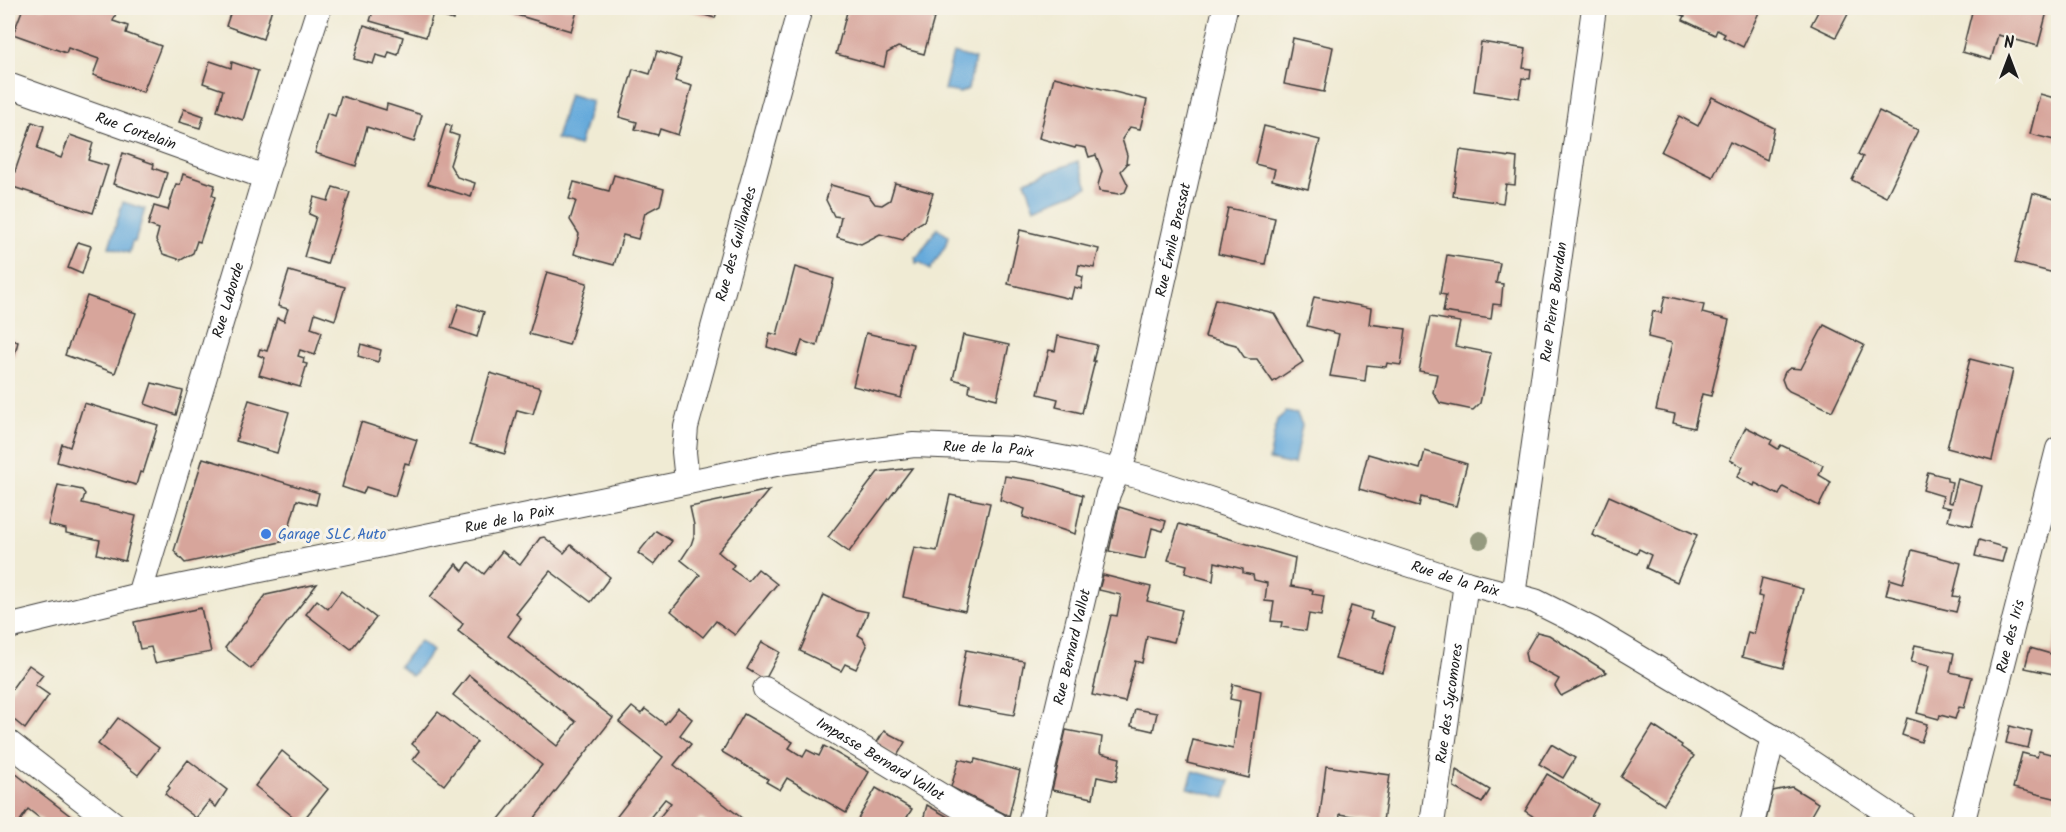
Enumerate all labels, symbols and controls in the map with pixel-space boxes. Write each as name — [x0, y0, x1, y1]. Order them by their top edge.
north arrow — [1979, 27, 2039, 87]
text: N — [2004, 31, 2014, 56]
street label: Rue Cortelain — [92, 106, 179, 157]
street label: Rue Émile Bressat — [1149, 180, 1198, 300]
street label: Rue des Guillandes — [710, 183, 764, 304]
street label: Rue Pierre Bourdan — [1534, 240, 1575, 364]
street label: Rue Laborde — [206, 259, 252, 341]
street label: Rue de la Paix — [942, 435, 1036, 465]
street label: Rue de la Paix — [463, 499, 557, 541]
place label: Garage SLC Auto — [278, 523, 386, 547]
marker: Garage SLC Auto — [259, 527, 273, 541]
street label: Rue de la Paix — [1408, 555, 1502, 604]
street label: Rue Bernard Vallot — [1048, 586, 1098, 708]
street label: Rue des Iris — [1990, 596, 2032, 676]
street label: Rue des Sycomores — [1430, 641, 1470, 765]
street label: Impasse Bernard Vallot — [811, 712, 949, 808]

